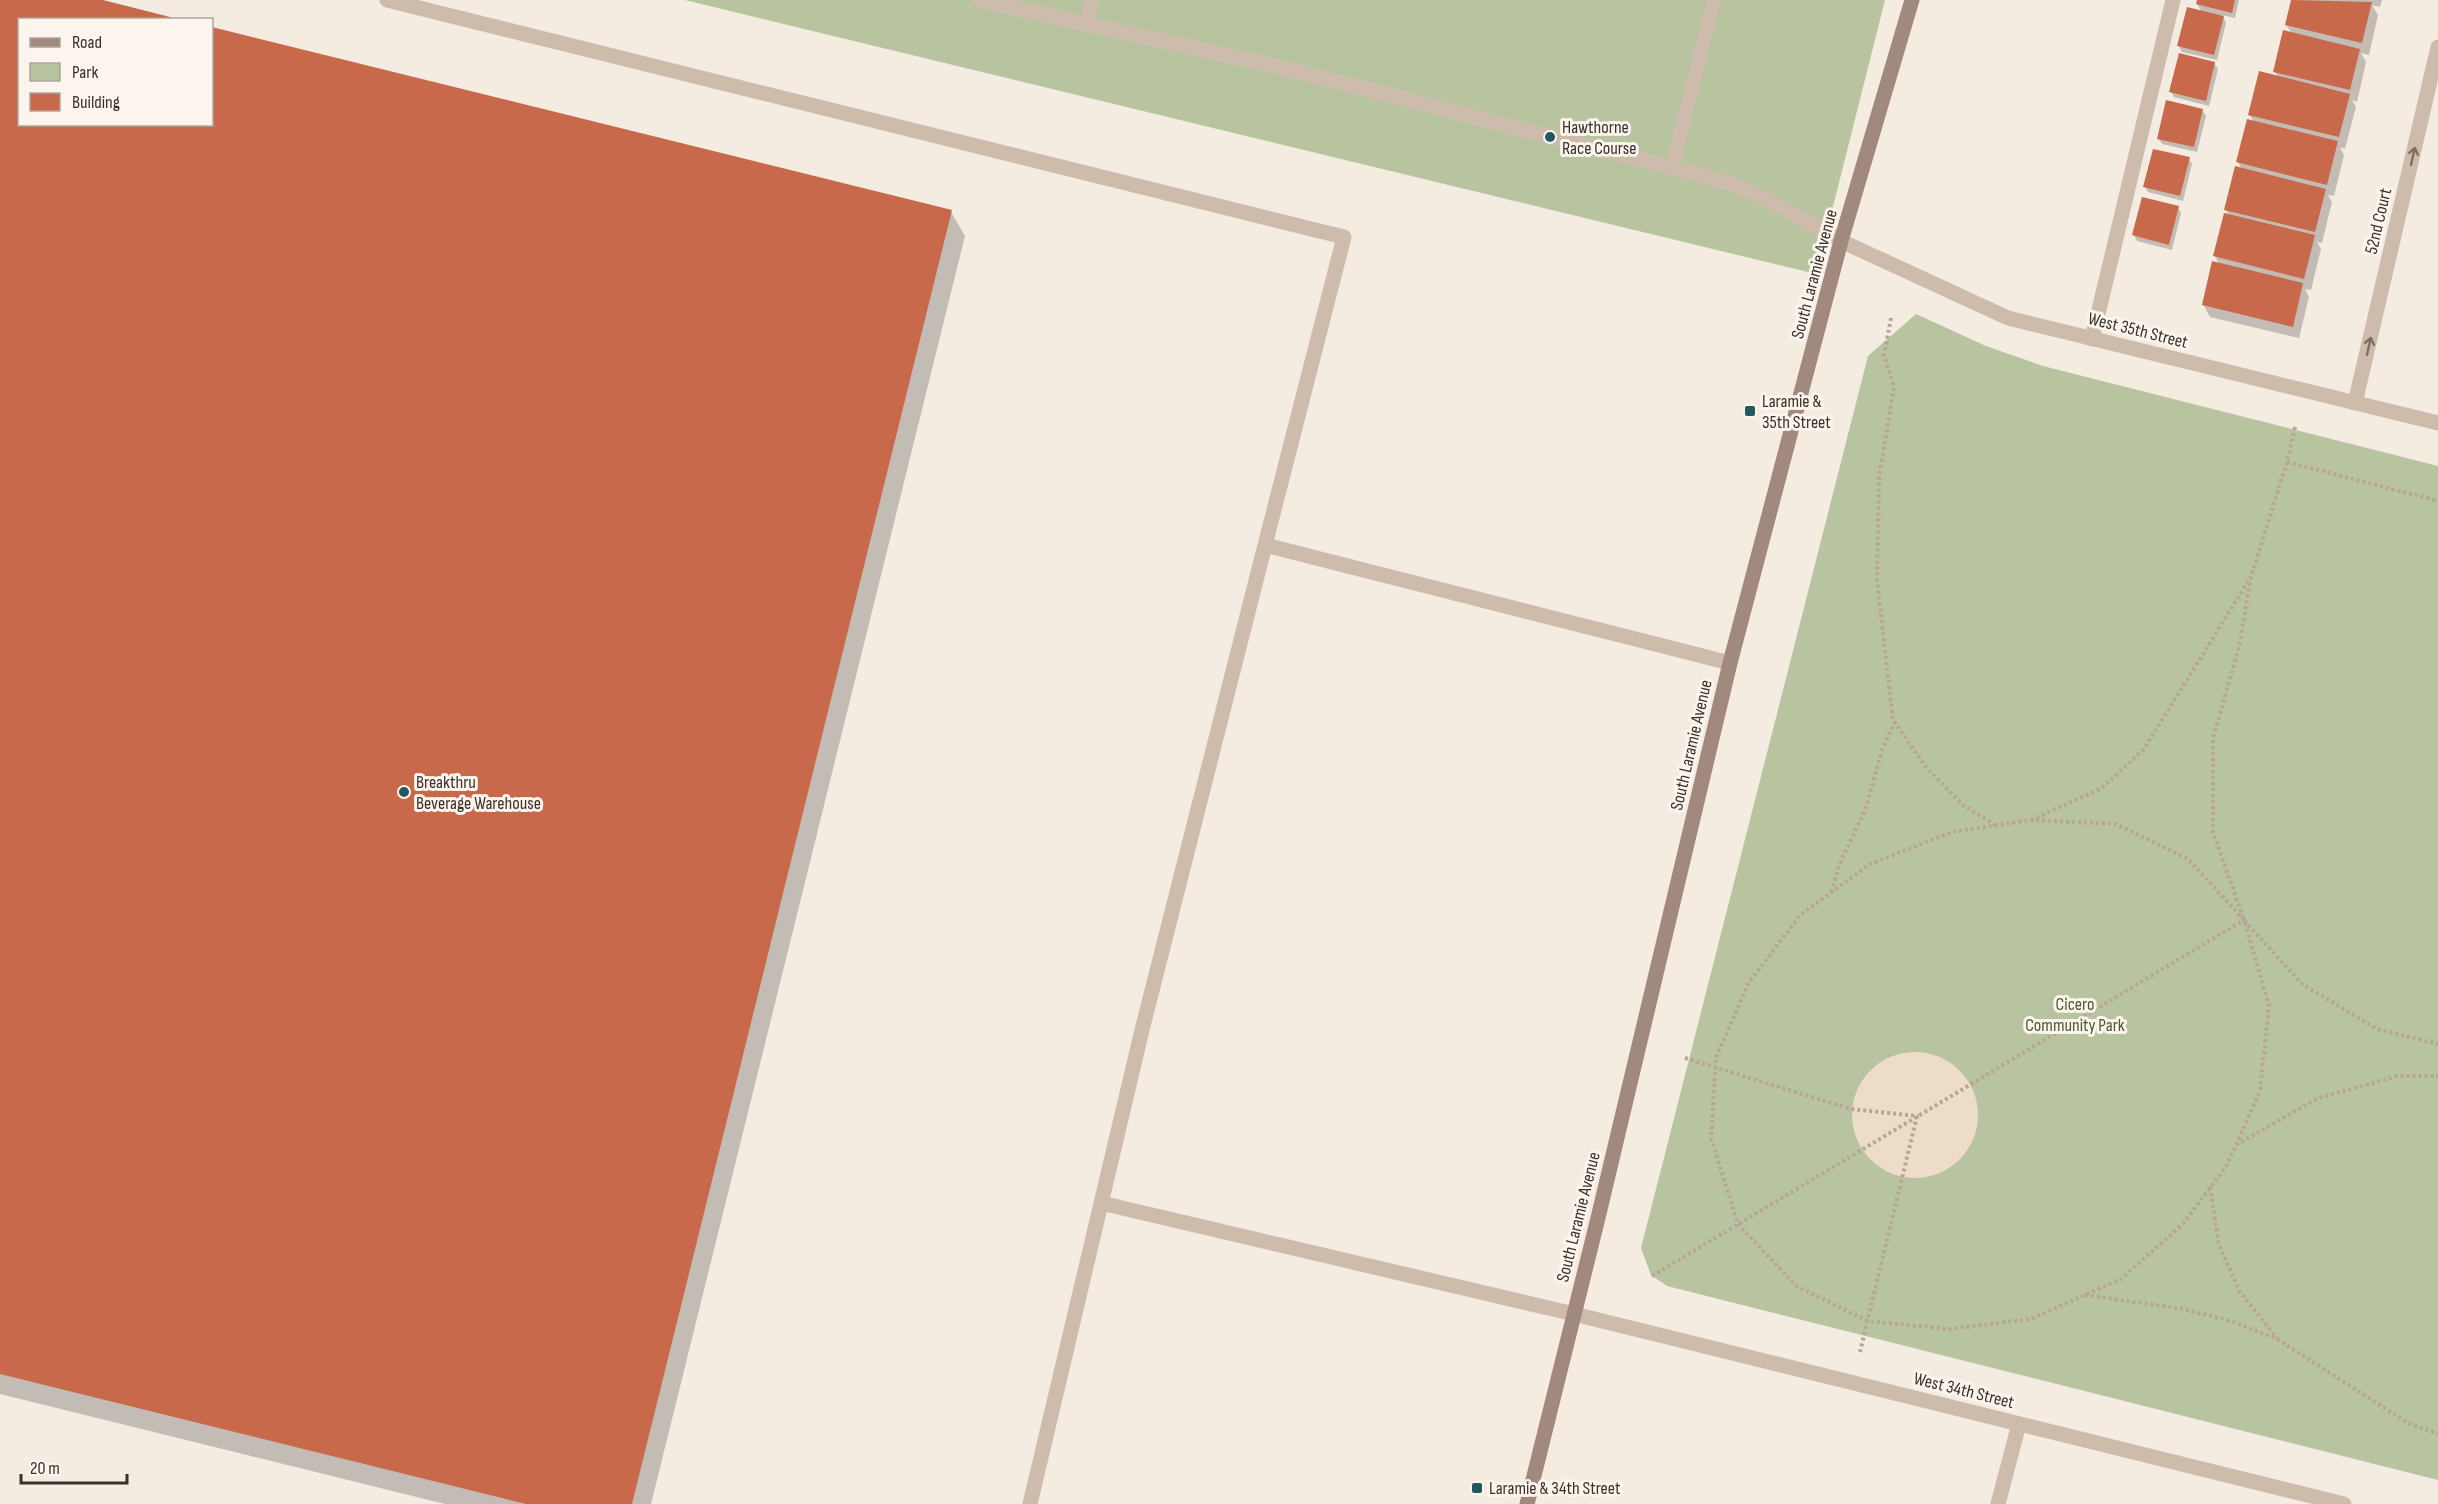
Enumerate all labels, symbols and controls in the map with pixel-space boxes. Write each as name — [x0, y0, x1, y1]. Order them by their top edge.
legend — [18, 18, 213, 126]
text: Road — [72, 32, 102, 53]
text: Park — [72, 62, 98, 83]
text: Building — [72, 92, 120, 113]
place label: Hawthorne Race Course — [1562, 117, 1636, 159]
marker: Hawthorne Race Course — [1543, 130, 1557, 144]
one-way arrow — [2407, 147, 2419, 166]
street label: 52nd Court — [2361, 186, 2396, 256]
street label: South Laramie Avenue — [1787, 207, 1842, 341]
street label: West 35th Street — [2086, 308, 2191, 353]
one-way arrow — [2363, 337, 2375, 356]
place label: Laramie & 35th Street — [1762, 391, 1831, 433]
marker: Laramie & 35th Street — [1743, 404, 1757, 418]
street label: South Laramie Avenue — [1666, 678, 1717, 812]
place label: Breakthru Beverage Warehouse — [416, 772, 541, 814]
marker: Breakthru Beverage Warehouse — [397, 785, 411, 799]
park label: Cicero Community Park — [2025, 994, 2125, 1036]
street label: South Laramie Avenue — [1552, 1150, 1605, 1284]
street label: West 34th Street — [1912, 1368, 2017, 1413]
scale bar — [21, 1447, 128, 1485]
text: 20 m — [30, 1458, 60, 1479]
place label: Laramie & 34th Street — [1489, 1478, 1621, 1499]
marker: Laramie & 34th Street — [1470, 1481, 1484, 1495]

